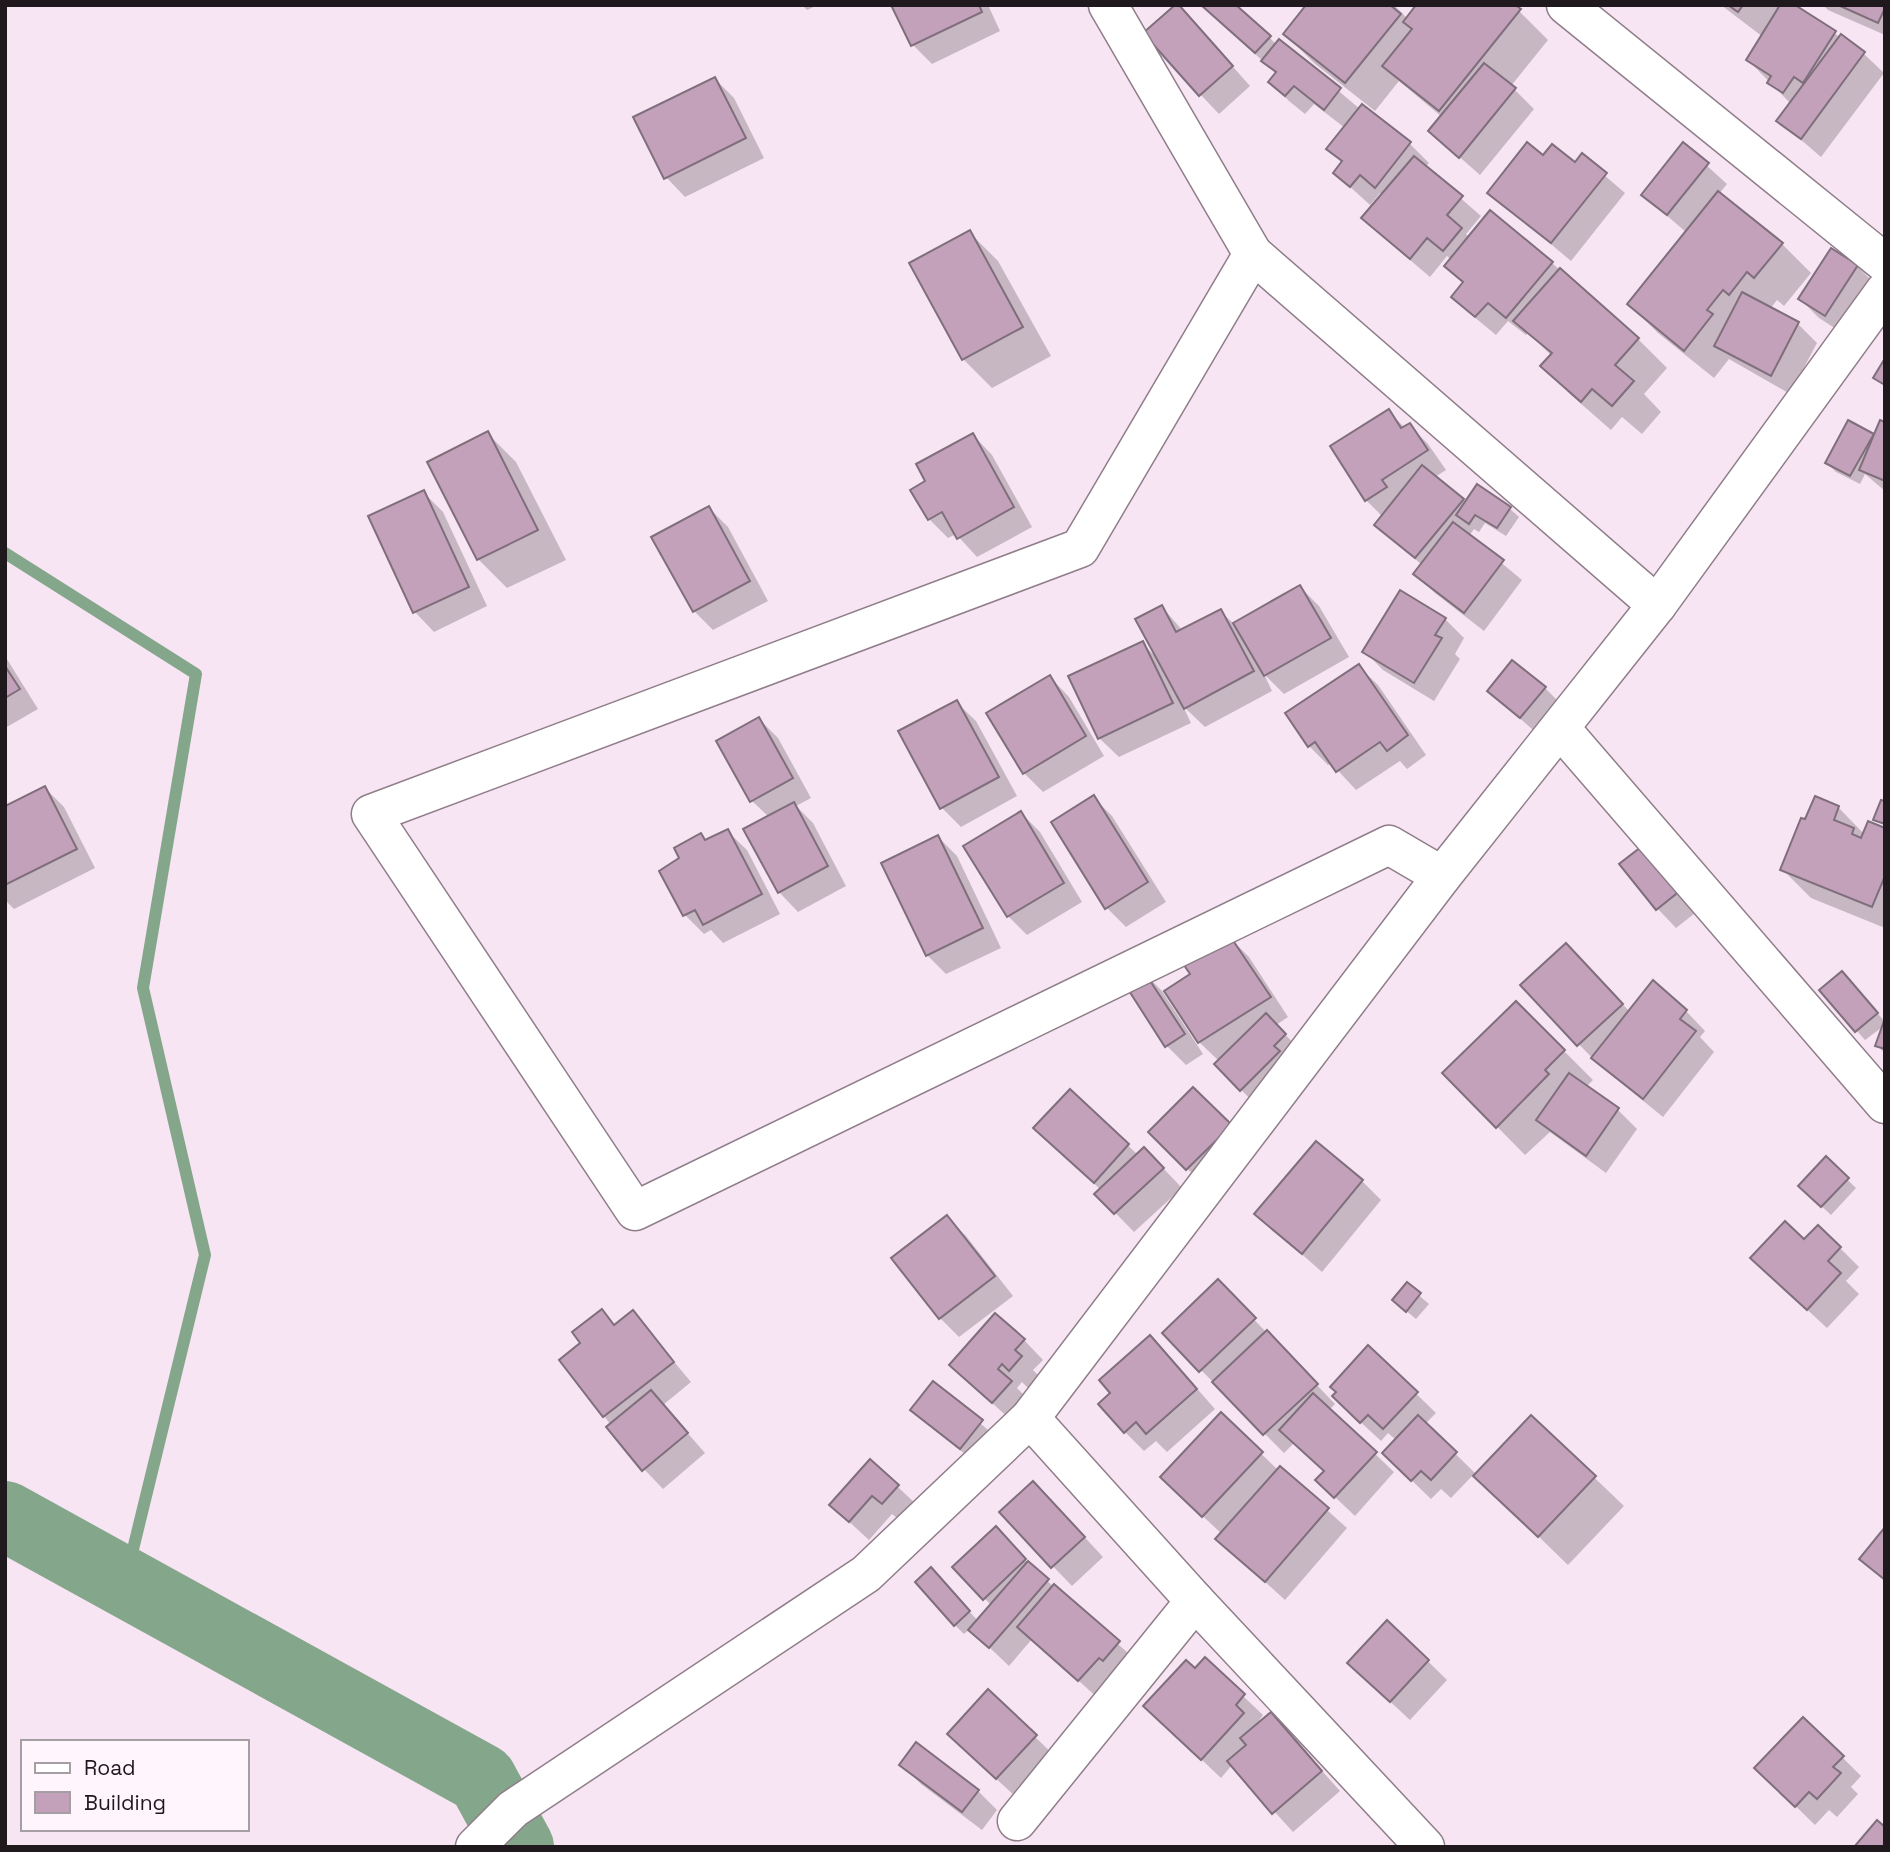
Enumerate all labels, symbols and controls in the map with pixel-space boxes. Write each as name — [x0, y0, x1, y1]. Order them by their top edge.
legend — [21, 1740, 248, 1831]
text: Road — [84, 1754, 136, 1781]
text: Building — [84, 1789, 166, 1816]

